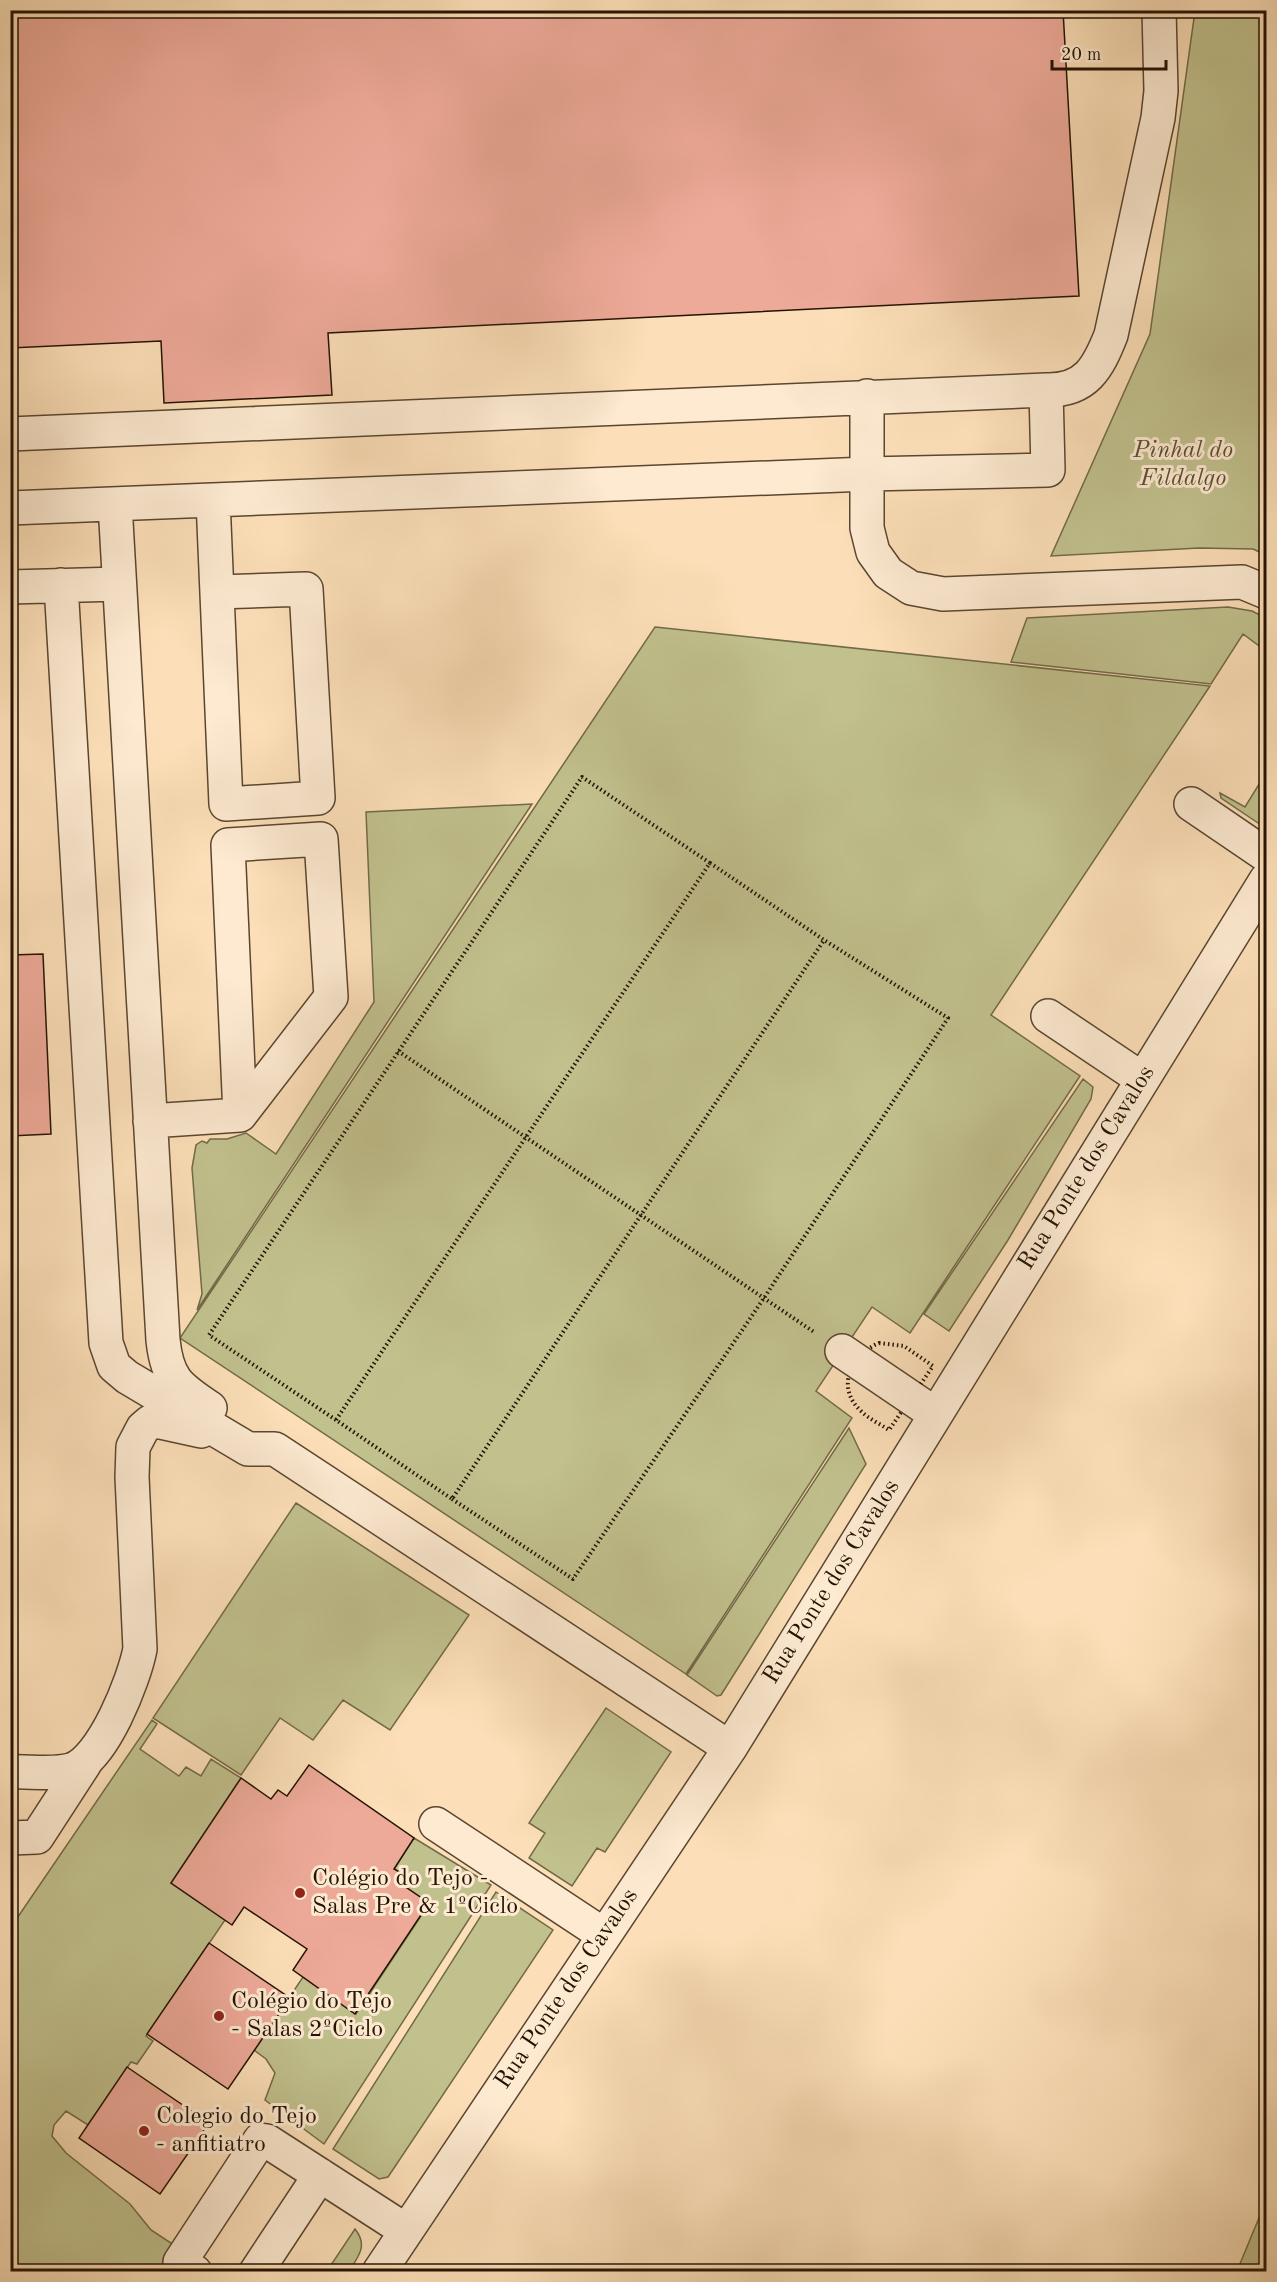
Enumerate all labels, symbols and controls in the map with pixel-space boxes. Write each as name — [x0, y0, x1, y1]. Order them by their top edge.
scale bar — [1052, 33, 1166, 71]
text: 20 m — [1061, 46, 1101, 64]
park label: Pinhal do Fildalgo — [1132, 439, 1233, 491]
street label: Rua Ponte dos Cavalos — [1014, 1062, 1160, 1274]
street label: Rua Ponte dos Cavalos — [759, 1476, 905, 1688]
place label: Colégio do Tejo - Salas Pre & 1ºCiclo — [312, 1867, 518, 1919]
street label: Rua Ponte dos Cavalos — [491, 1884, 643, 2094]
marker: Colégio do Tejo - Salas Pre & 1ºCiclo — [293, 1886, 307, 1900]
place label: Colégio do Tejo - Salas 2ºCiclo — [231, 1990, 392, 2042]
marker: Colégio do Tejo - Salas 2ºCiclo — [212, 2009, 226, 2023]
place label: Colegio do Tejo - anfitiatro — [156, 2105, 317, 2157]
marker: Colegio do Tejo - anfitiatro — [137, 2124, 151, 2138]

